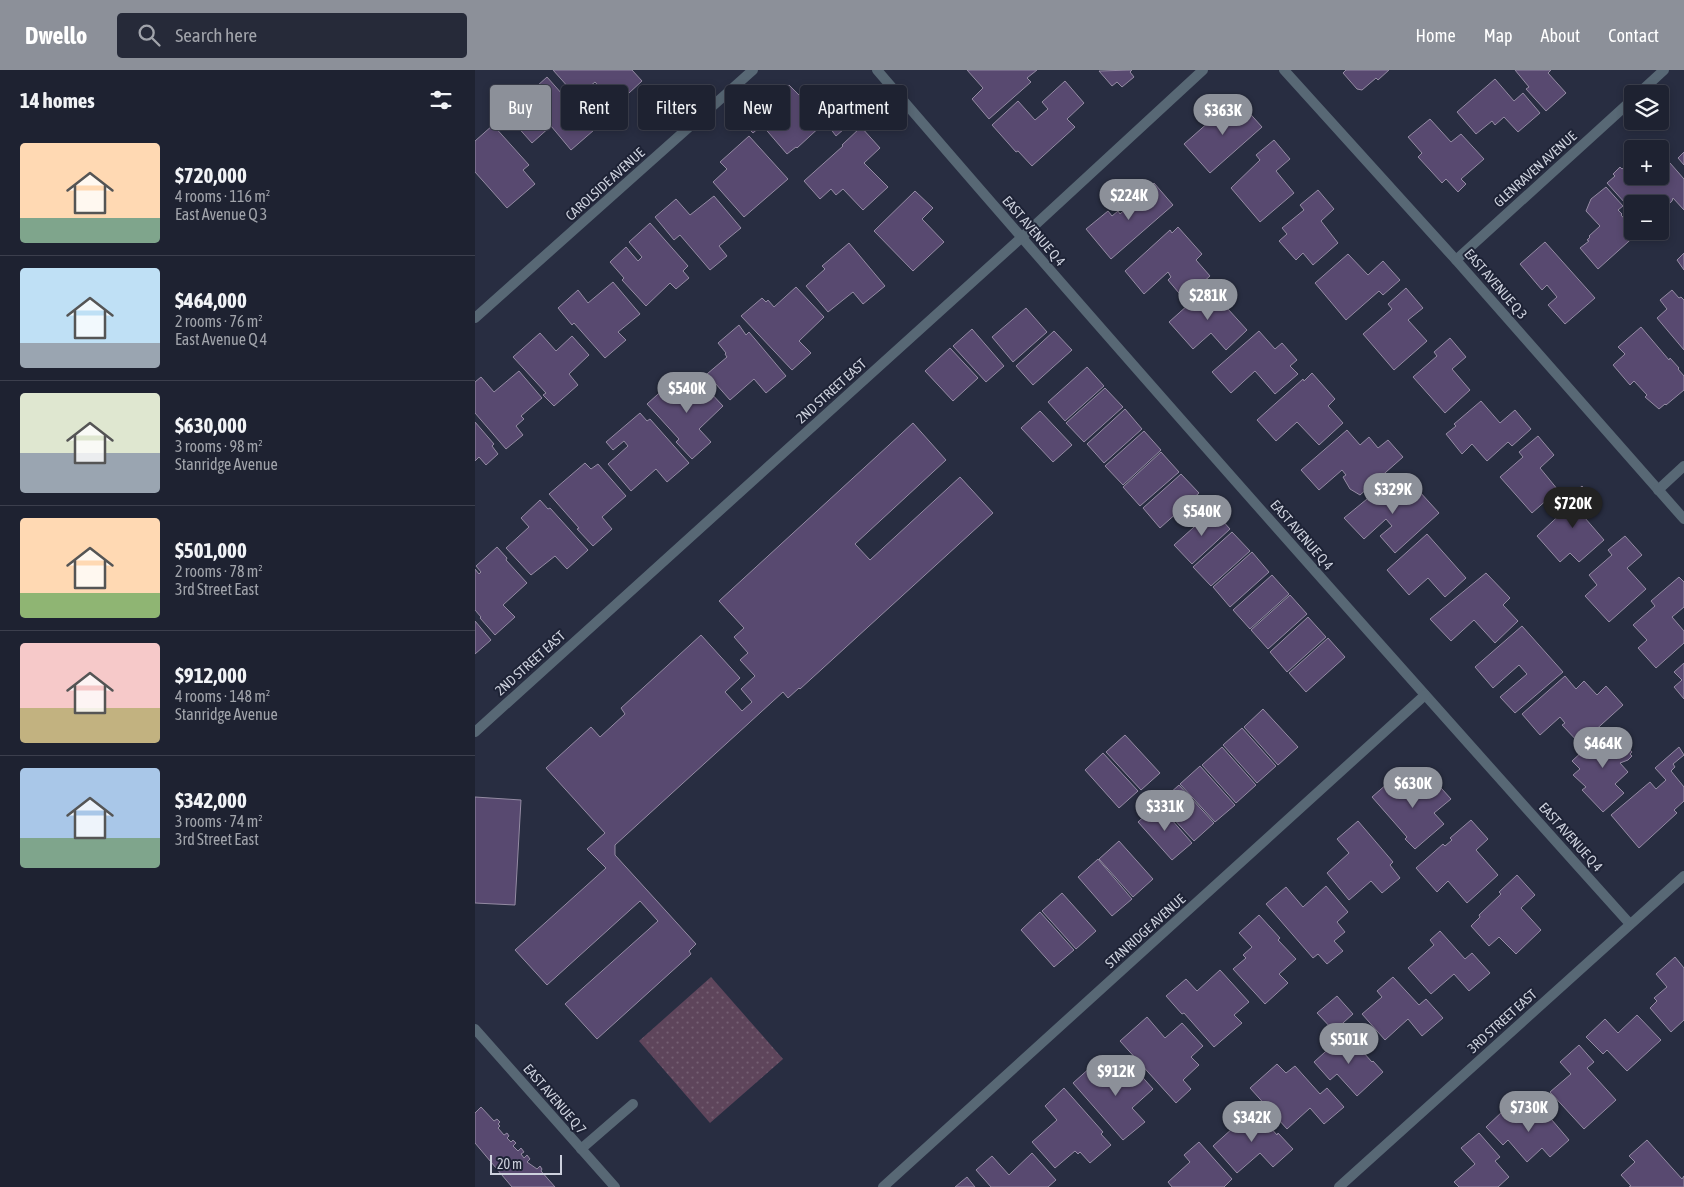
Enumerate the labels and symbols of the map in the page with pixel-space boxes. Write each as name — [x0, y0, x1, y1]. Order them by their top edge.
pin: $363K — [1188, 93, 1258, 136]
street label: GLENRAVEN AVENUE — [1490, 128, 1580, 210]
street label: CAROLSIDE AVENUE — [562, 144, 648, 224]
pin: $224K — [1094, 178, 1164, 221]
street label: EAST AVENUE Q 4 — [999, 193, 1069, 269]
street label: EAST AVENUE Q 3 — [1461, 246, 1531, 322]
pin: $281K — [1173, 278, 1243, 321]
street label: 2ND STREET EAST — [793, 355, 869, 427]
pin: $540K — [652, 372, 722, 414]
pin: $329K — [1358, 472, 1428, 515]
pin: $720K — [1538, 486, 1608, 529]
pin: $540K — [1167, 494, 1237, 537]
street label: EAST AVENUE Q 4 — [1267, 497, 1337, 573]
street label: 2ND STREET EAST — [492, 627, 568, 699]
pin: $464K — [1568, 726, 1638, 769]
pin: $630K — [1378, 766, 1448, 809]
pin: $331K — [1130, 790, 1200, 832]
street label: EAST AVENUE Q 4 — [1536, 799, 1606, 875]
street label: STANRIDGE AVENUE — [1102, 891, 1188, 971]
street label: 3RD STREET EAST — [1464, 986, 1540, 1056]
pin: $501K — [1314, 1022, 1384, 1065]
pin: $912K — [1081, 1054, 1151, 1097]
street label: EAST AVENUE Q 7 — [520, 1061, 590, 1137]
pin: $730K — [1494, 1090, 1564, 1133]
pin: $342K — [1217, 1100, 1287, 1143]
scale bar — [490, 1152, 563, 1175]

